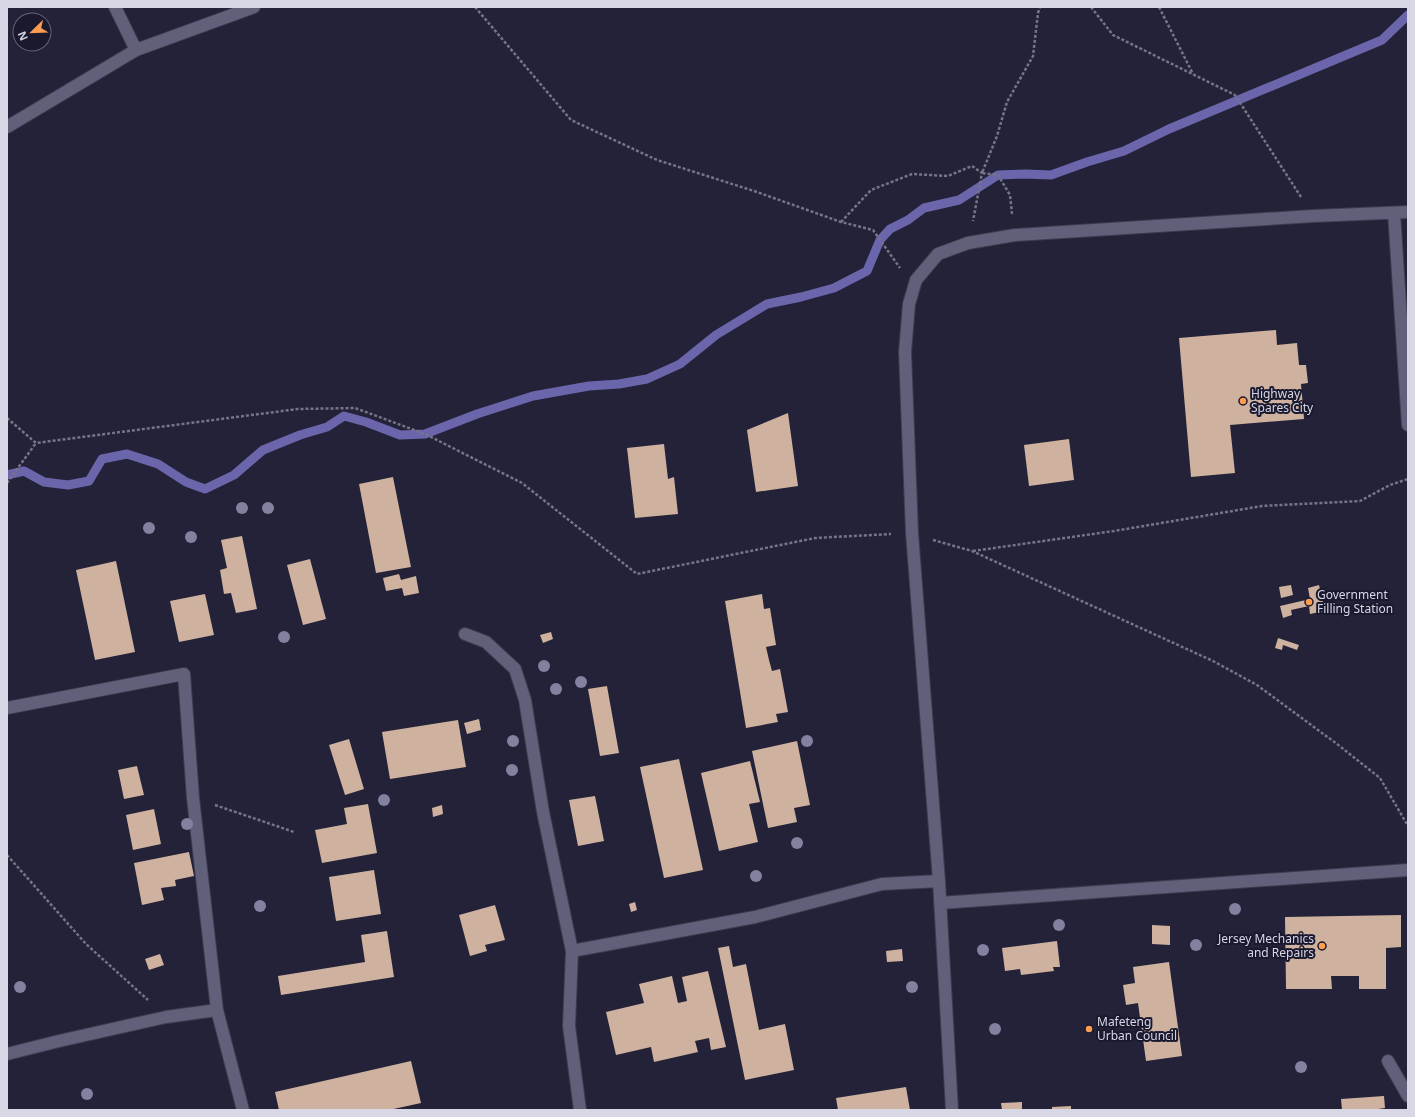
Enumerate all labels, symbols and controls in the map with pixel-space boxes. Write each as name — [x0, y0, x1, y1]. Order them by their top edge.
north arrow — [12, 12, 52, 52]
text: N — [14, 29, 31, 43]
place label: Highway Spares City — [1251, 385, 1314, 416]
marker: Highway Spares City — [1238, 396, 1248, 406]
place label: Government Filling Station — [1317, 586, 1393, 617]
marker: Government Filling Station — [1304, 597, 1314, 607]
place label: Jersey Mechanics and Repairs — [1217, 930, 1314, 961]
marker: Jersey Mechanics and Repairs — [1317, 941, 1327, 951]
place label: Mafeteng Urban Council — [1097, 1013, 1177, 1044]
marker: Mafeteng Urban Council — [1084, 1024, 1094, 1034]

